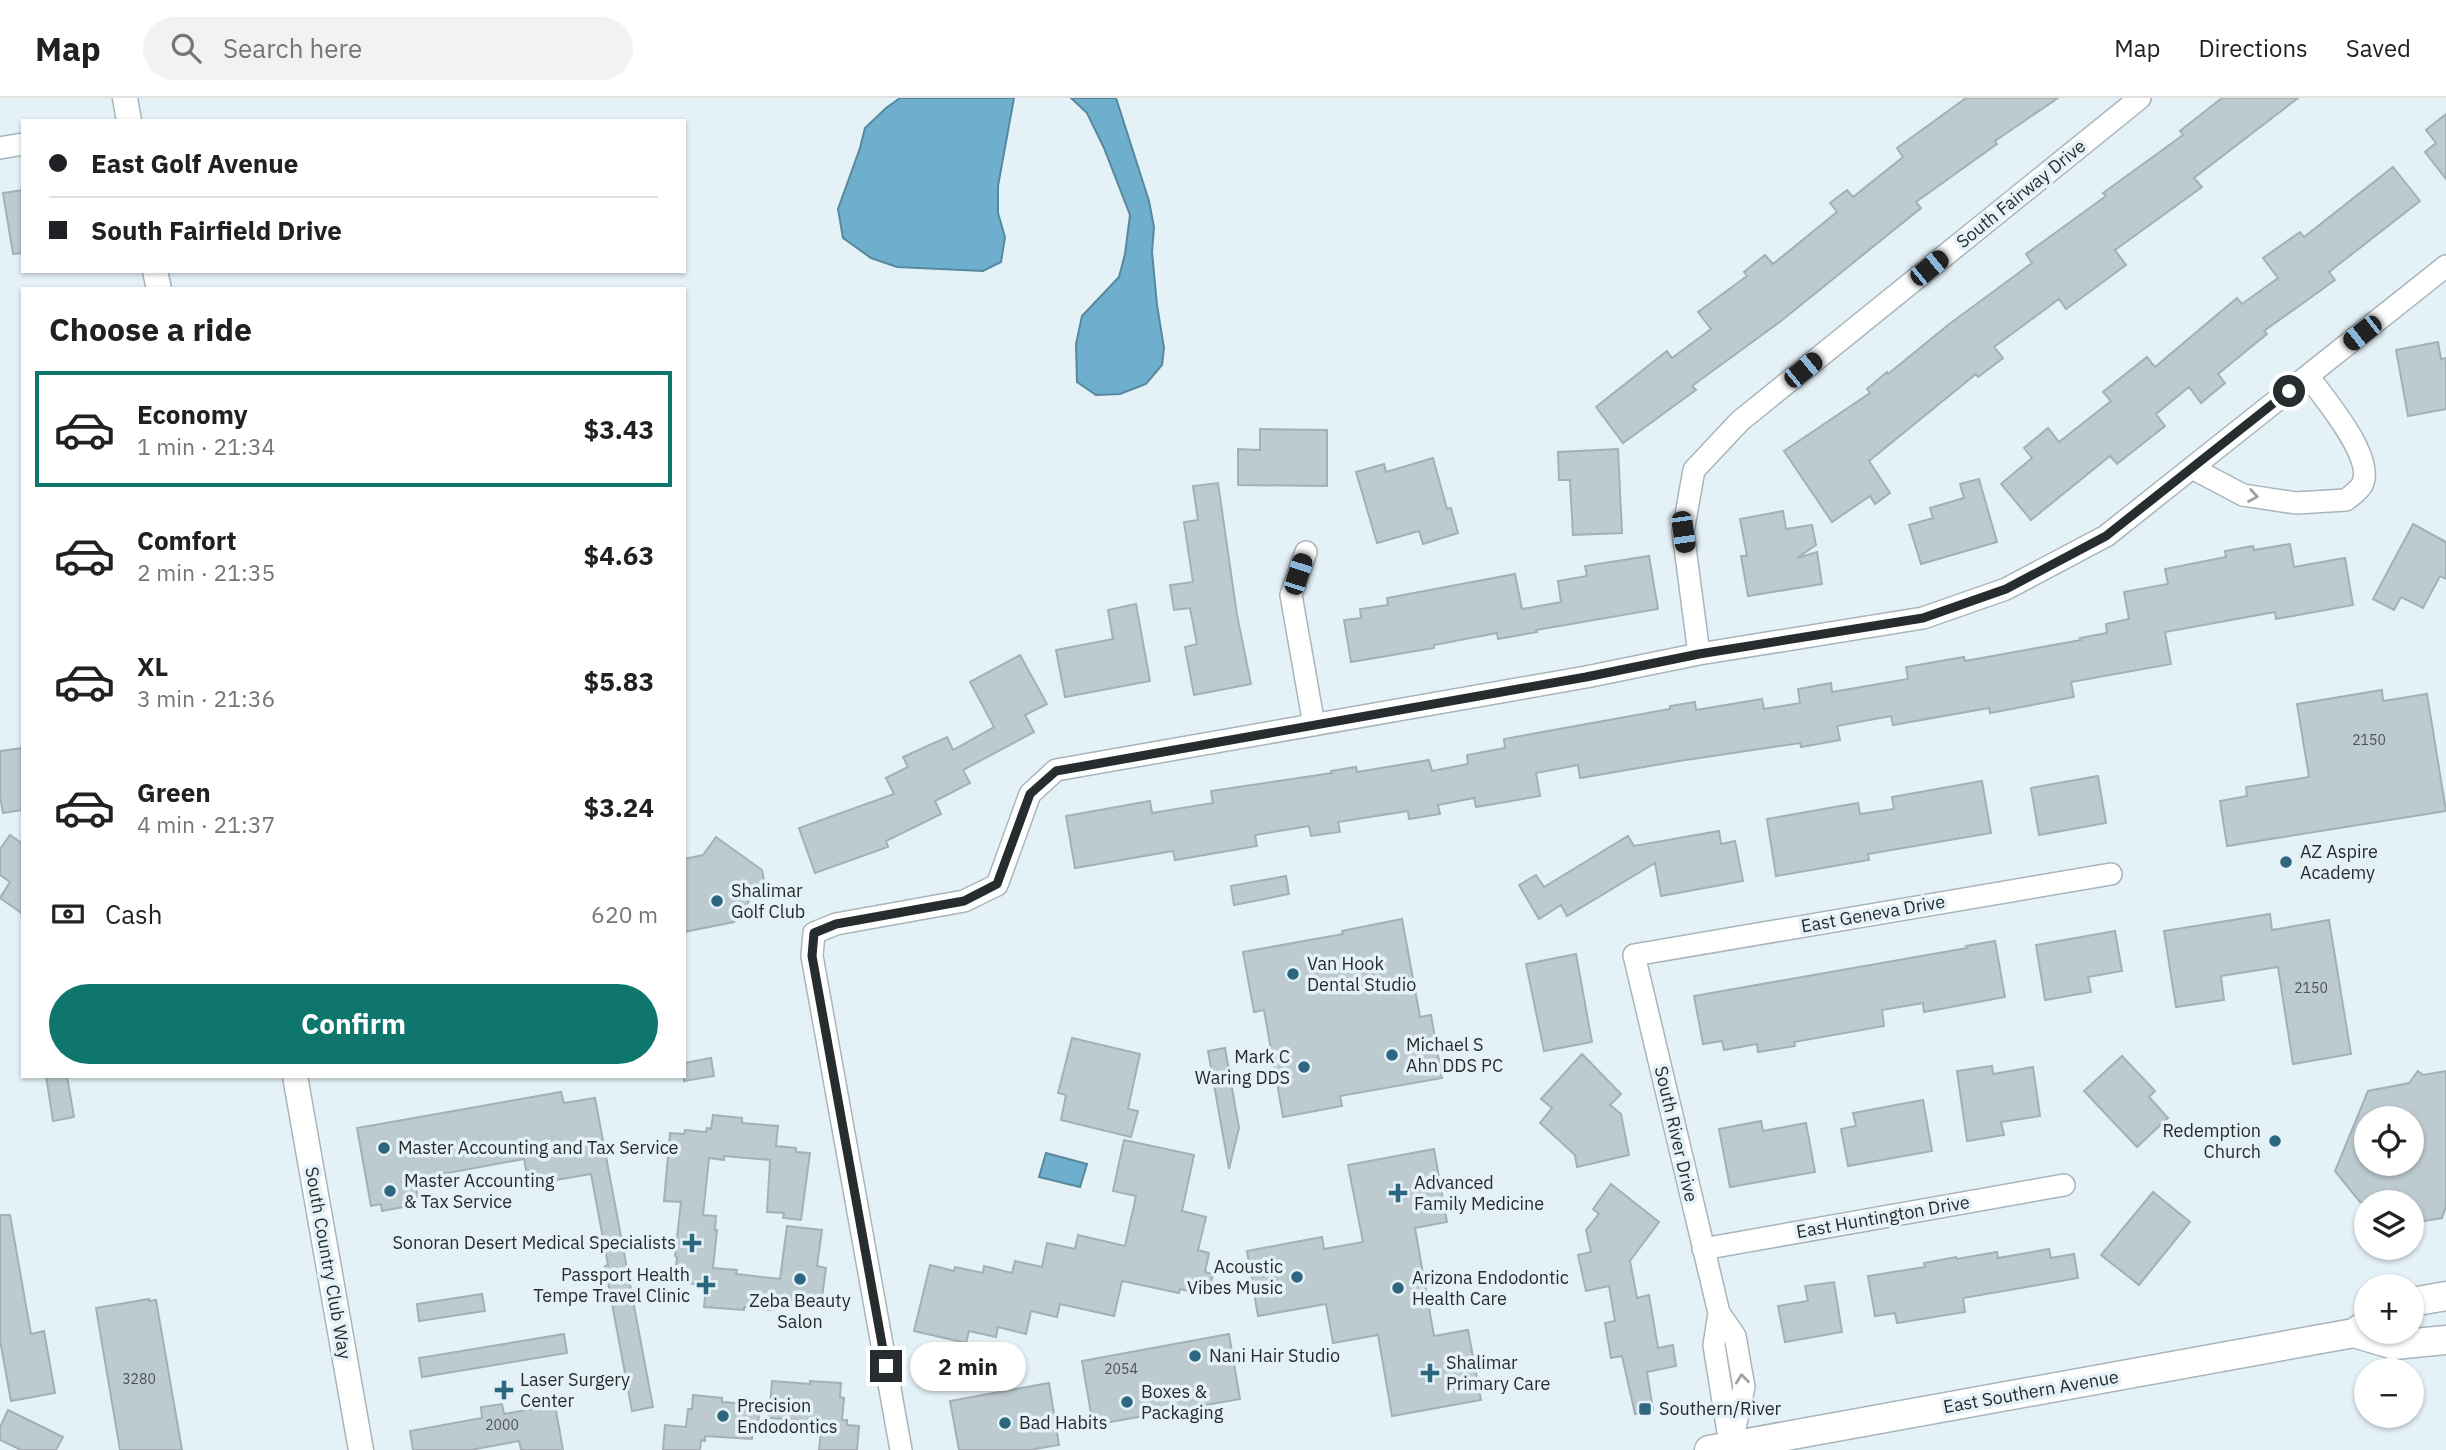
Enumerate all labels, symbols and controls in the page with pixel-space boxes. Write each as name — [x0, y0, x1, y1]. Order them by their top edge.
search box — [143, 17, 633, 80]
text: Map — [35, 27, 101, 70]
icon: search — [167, 29, 205, 67]
text: Search here — [223, 31, 362, 65]
text: Map — [2114, 32, 2160, 64]
text: Directions — [2198, 32, 2308, 64]
text: Saved — [2346, 32, 2411, 64]
street label: South Fairway Drive — [1951, 134, 2090, 253]
text: East Golf Avenue — [91, 146, 298, 180]
text: South Fairfield Drive — [91, 213, 342, 247]
car — [1907, 247, 1952, 289]
text: Choose a ride — [49, 308, 252, 350]
car — [2339, 312, 2386, 354]
car — [1781, 349, 1826, 391]
route start — [2273, 375, 2305, 407]
text: Economy — [137, 397, 248, 431]
icon: car — [53, 398, 116, 461]
text: $3.43 — [584, 412, 654, 446]
text: 1 min · 21:34 — [137, 431, 275, 461]
one-way arrow — [2247, 488, 2259, 503]
car — [1670, 510, 1697, 554]
text: Comfort — [137, 523, 236, 557]
icon: car — [53, 524, 116, 587]
text: $4.63 — [584, 538, 654, 572]
car — [1282, 551, 1315, 597]
text: 2 min · 21:35 — [137, 557, 275, 587]
text: XL — [137, 649, 168, 683]
icon: car — [53, 650, 116, 713]
text: $5.83 — [584, 664, 654, 698]
text: 3 min · 21:36 — [137, 683, 275, 713]
house number: 2150 — [2352, 731, 2386, 749]
text: Green — [137, 775, 211, 809]
icon: car — [53, 776, 116, 839]
text: $3.24 — [584, 790, 654, 824]
text: 4 min · 21:37 — [137, 809, 275, 839]
place label: AZ Aspire Academy — [2300, 840, 2378, 884]
marker: AZ Aspire Academy — [2278, 854, 2294, 870]
place label: Shalimar Golf Club — [731, 879, 805, 923]
street label: East Geneva Drive — [1799, 889, 1947, 938]
marker: Shalimar Golf Club — [709, 893, 725, 909]
icon: cash — [49, 895, 87, 933]
text: Cash — [105, 897, 162, 931]
text: 620 m — [591, 899, 658, 929]
place label: Van Hook Dental Studio — [1307, 952, 1416, 996]
marker: Van Hook Dental Studio — [1285, 966, 1301, 982]
house number: 2150 — [2294, 979, 2328, 997]
button: Confirm — [49, 984, 658, 1064]
place label: Michael S Ahn DDS PC — [1406, 1033, 1503, 1077]
place label: Mark C Waring DDS — [1195, 1045, 1290, 1089]
marker: Michael S Ahn DDS PC — [1384, 1047, 1400, 1063]
marker: Mark C Waring DDS — [1296, 1059, 1312, 1075]
street label: South River Drive — [1650, 1064, 1703, 1204]
map controls — [2354, 1106, 2424, 1428]
button: locate — [2354, 1106, 2424, 1176]
place label: Redemption Church — [2162, 1119, 2261, 1163]
marker: Redemption Church — [2267, 1133, 2283, 1149]
place label: Master Accounting and Tax Service — [398, 1136, 679, 1159]
marker: Master Accounting and Tax Service — [376, 1140, 392, 1156]
street label: South Country Club Way — [300, 1165, 357, 1361]
place label: Master Accounting & Tax Service — [404, 1169, 555, 1213]
place label: Advanced Family Medicine — [1414, 1171, 1544, 1215]
marker: Master Accounting & Tax Service — [382, 1183, 398, 1199]
marker: Advanced Family Medicine — [1388, 1183, 1408, 1203]
street label: East Huntington Drive — [1794, 1190, 1971, 1243]
button: layers — [2354, 1190, 2424, 1260]
place label: Sonoran Desert Medical Specialists — [392, 1231, 676, 1254]
marker: Sonoran Desert Medical Specialists — [682, 1233, 702, 1253]
place label: Acoustic Vibes Music — [1187, 1255, 1283, 1299]
place label: Passport Health Tempe Travel Clinic — [533, 1263, 690, 1307]
place label: Arizona Endodontic Health Care — [1412, 1266, 1569, 1310]
marker: Acoustic Vibes Music — [1289, 1269, 1305, 1285]
marker: Zeba Beauty Salon — [792, 1271, 808, 1287]
button: + — [2354, 1274, 2424, 1344]
marker: Passport Health Tempe Travel Clinic — [696, 1275, 716, 1295]
marker: Arizona Endodontic Health Care — [1390, 1280, 1406, 1296]
place label: Zeba Beauty Salon — [749, 1289, 851, 1333]
callout: 2 min — [910, 1342, 1026, 1390]
place label: Nani Hair Studio — [1209, 1344, 1340, 1367]
marker: Nani Hair Studio — [1187, 1348, 1203, 1364]
route end — [870, 1350, 902, 1382]
text: 2 min — [938, 1351, 998, 1381]
place label: Shalimar Primary Care — [1446, 1351, 1550, 1395]
button: − — [2354, 1358, 2424, 1428]
house number: 2054 — [1104, 1360, 1138, 1378]
marker: Shalimar Primary Care — [1420, 1363, 1440, 1383]
street label: East Southern Avenue — [1941, 1365, 2121, 1418]
place label: Laser Surgery Center — [520, 1368, 630, 1412]
house number: 3280 — [122, 1370, 156, 1388]
one-way arrow — [1734, 1373, 1749, 1385]
marker: Laser Surgery Center — [494, 1380, 514, 1400]
place label: Boxes & Packaging — [1141, 1380, 1224, 1424]
place label: Precision Endodontics — [737, 1394, 838, 1438]
marker: Boxes & Packaging — [1119, 1394, 1135, 1410]
place label: Southern/River — [1659, 1397, 1782, 1420]
marker: Southern/River — [1637, 1401, 1653, 1417]
marker: Precision Endodontics — [715, 1408, 731, 1424]
place label: Bad Habits — [1019, 1411, 1107, 1434]
marker: Bad Habits — [997, 1415, 1013, 1431]
house number: 2000 — [485, 1416, 519, 1434]

